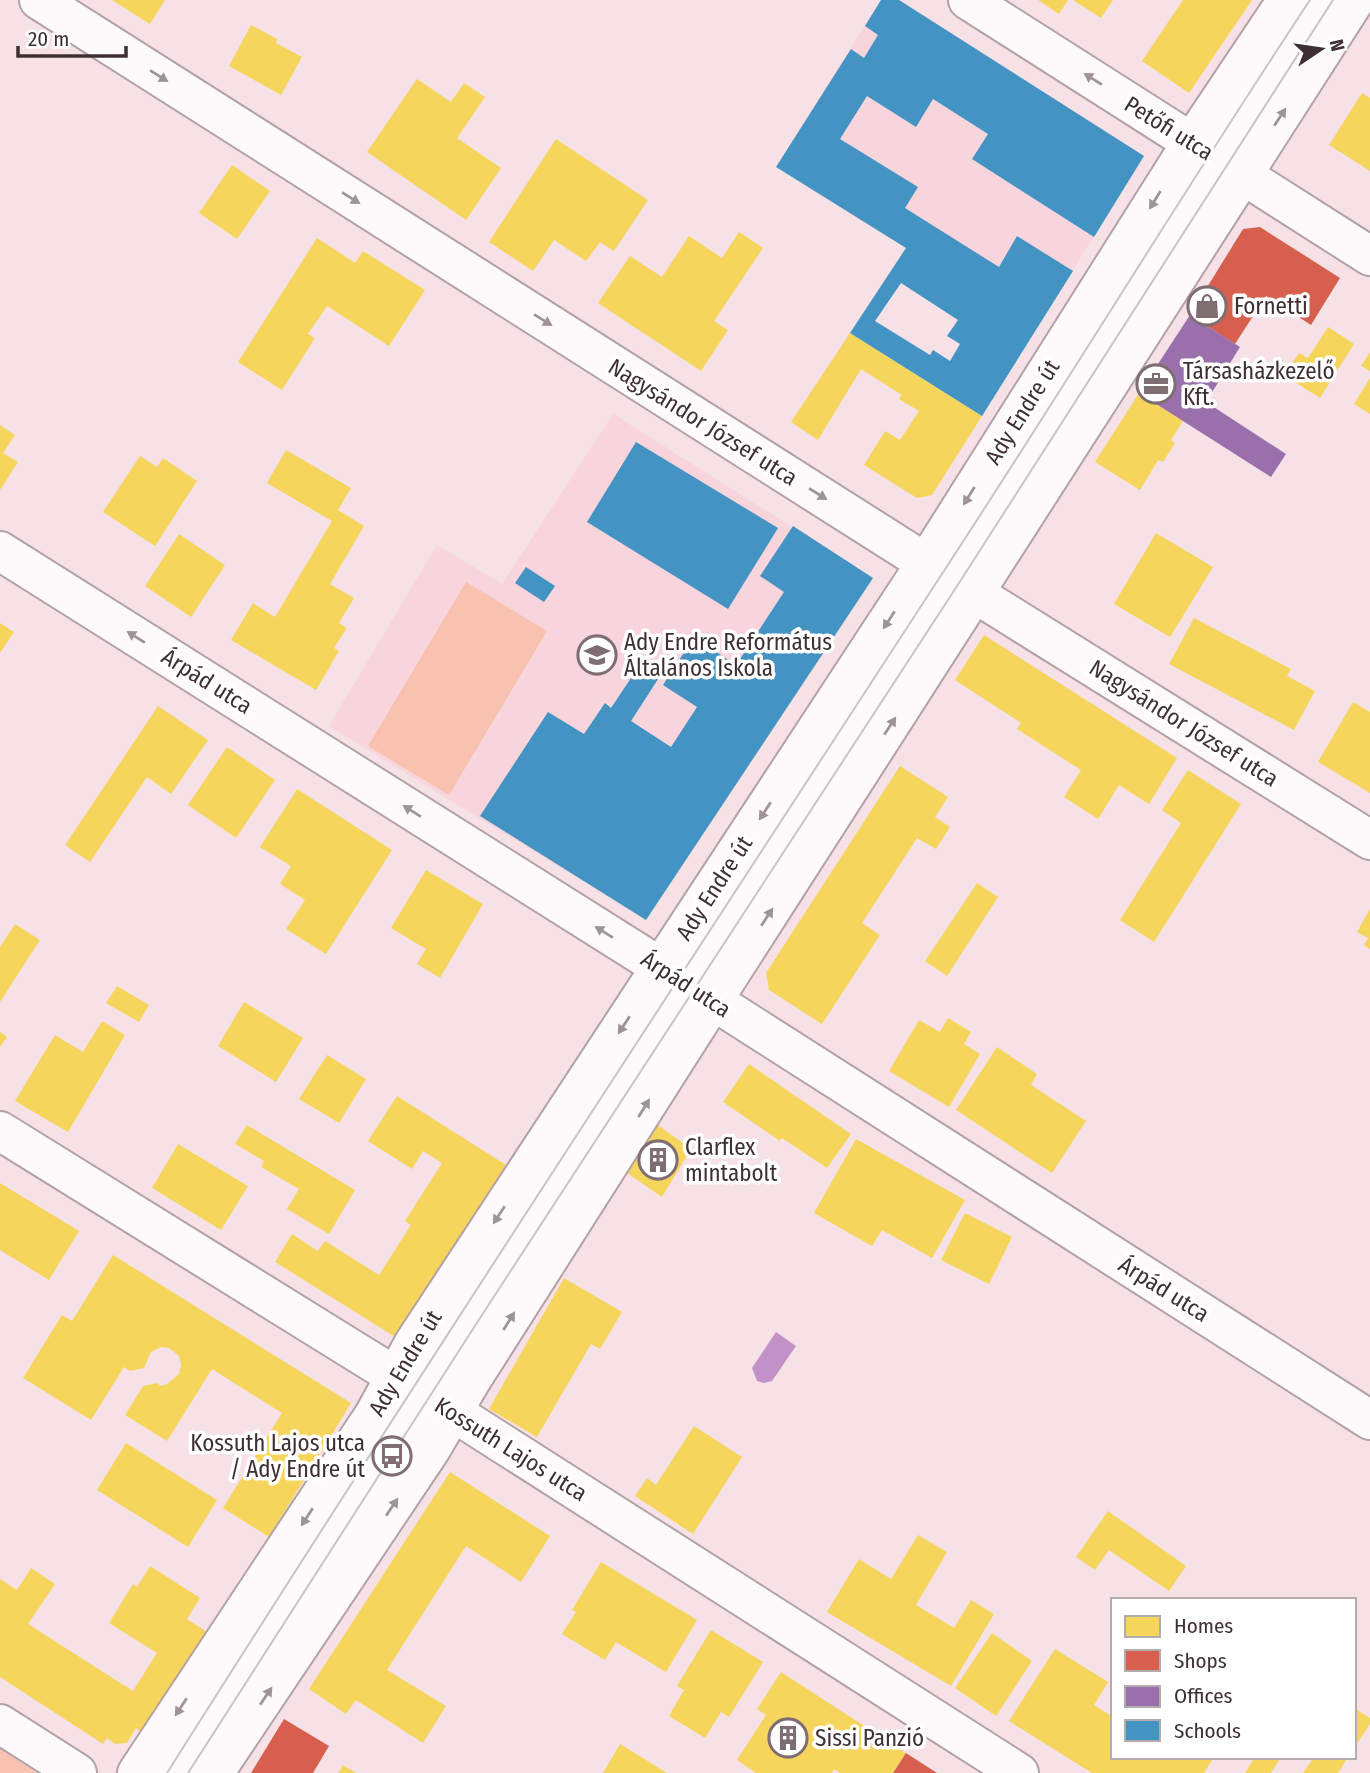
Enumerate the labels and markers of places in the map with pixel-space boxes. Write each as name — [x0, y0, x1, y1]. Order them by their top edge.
shop icon: Fornetti — [1186, 285, 1228, 327]
place label: Fornetti — [1234, 292, 1308, 320]
place label: Társasházkezelő Kft. — [1183, 357, 1335, 411]
office icon: Társasházkezelő Kft. — [1135, 363, 1177, 405]
place label: Ady Endre Református Általános Iskola — [624, 628, 832, 682]
school or university icon: Ady Endre Református Általános Iskola — [576, 634, 618, 676]
place label: Clarflex mintabolt — [685, 1133, 778, 1187]
building icon: Clarflex mintabolt — [637, 1139, 679, 1181]
place label: Kossuth Lajos utca / Ady Endre út — [190, 1429, 365, 1483]
bus stop icon: Kossuth Lajos utca / Ady Endre út — [371, 1435, 413, 1477]
building icon: Sissi Panzió — [767, 1717, 809, 1759]
place label: Sissi Panzió — [815, 1724, 924, 1752]

